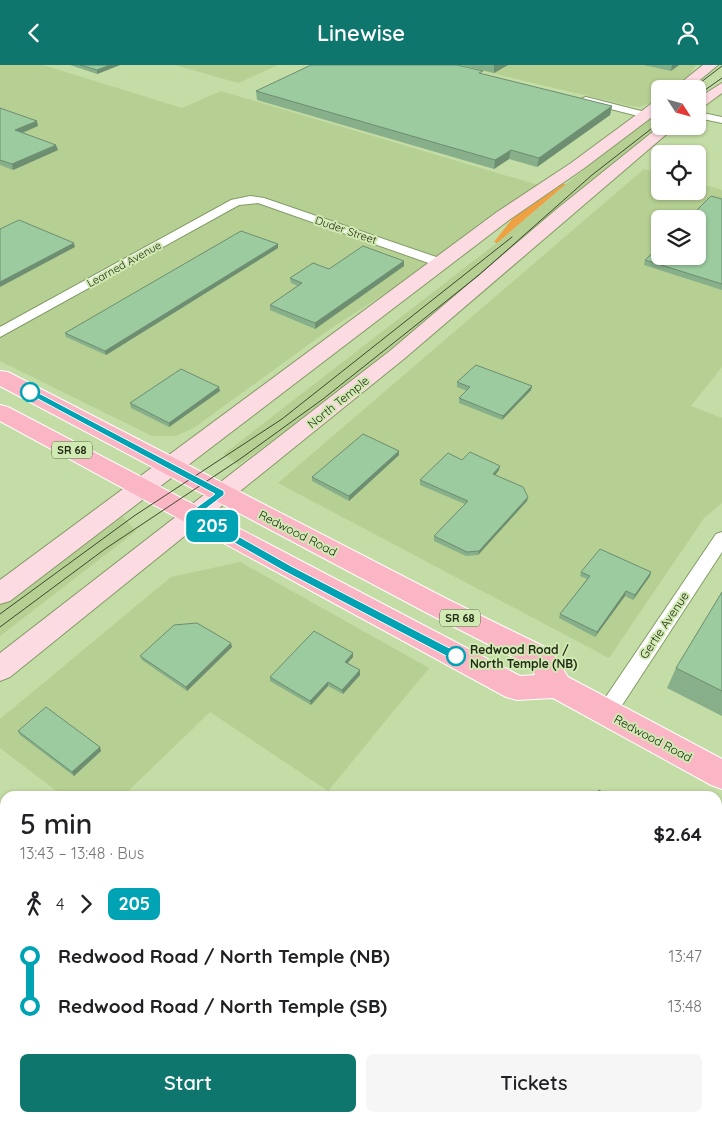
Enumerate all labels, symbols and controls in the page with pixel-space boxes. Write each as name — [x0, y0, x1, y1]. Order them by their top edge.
icon: back — [20, 19, 48, 47]
text: Linewise — [317, 19, 405, 47]
icon: person — [674, 19, 702, 47]
north arrow — [651, 80, 706, 135]
map controls — [651, 80, 706, 265]
button: locate — [651, 145, 706, 200]
button: layers — [651, 210, 706, 265]
street label: Duder Street — [313, 213, 379, 247]
street label: Learned Avenue — [84, 238, 164, 290]
street label: North Temple — [304, 372, 372, 431]
unlabelled marker — [20, 382, 40, 402]
road number: SR 68 — [52, 441, 92, 459]
street label: Redwood Road — [256, 507, 340, 559]
line badge: 205 — [183, 510, 241, 542]
text: 205 — [196, 514, 228, 537]
street label: Gertie Avenue — [636, 589, 692, 661]
road number: SR 68 — [440, 609, 480, 627]
place label: Redwood Road / North Temple (NB) — [470, 642, 577, 671]
marker: Redwood Road / North Temple (NB) — [446, 646, 466, 666]
street label: Redwood Road — [612, 711, 694, 765]
text: 5 min — [20, 806, 92, 841]
text: $2.64 — [653, 822, 702, 846]
text: 13:43 – 13:48 · Bus — [20, 843, 144, 863]
icon: walk — [20, 890, 48, 918]
icon: forward — [72, 890, 100, 918]
text: 205 — [118, 892, 150, 915]
text: 4 — [56, 894, 64, 914]
text: Redwood Road / North Temple (NB) — [58, 944, 390, 968]
text: 13:47 — [669, 946, 702, 966]
text: Redwood Road / North Temple (SB) — [58, 994, 387, 1018]
text: 13:48 — [668, 996, 702, 1016]
button: Start — [20, 1054, 356, 1112]
button: Tickets — [366, 1054, 702, 1112]

